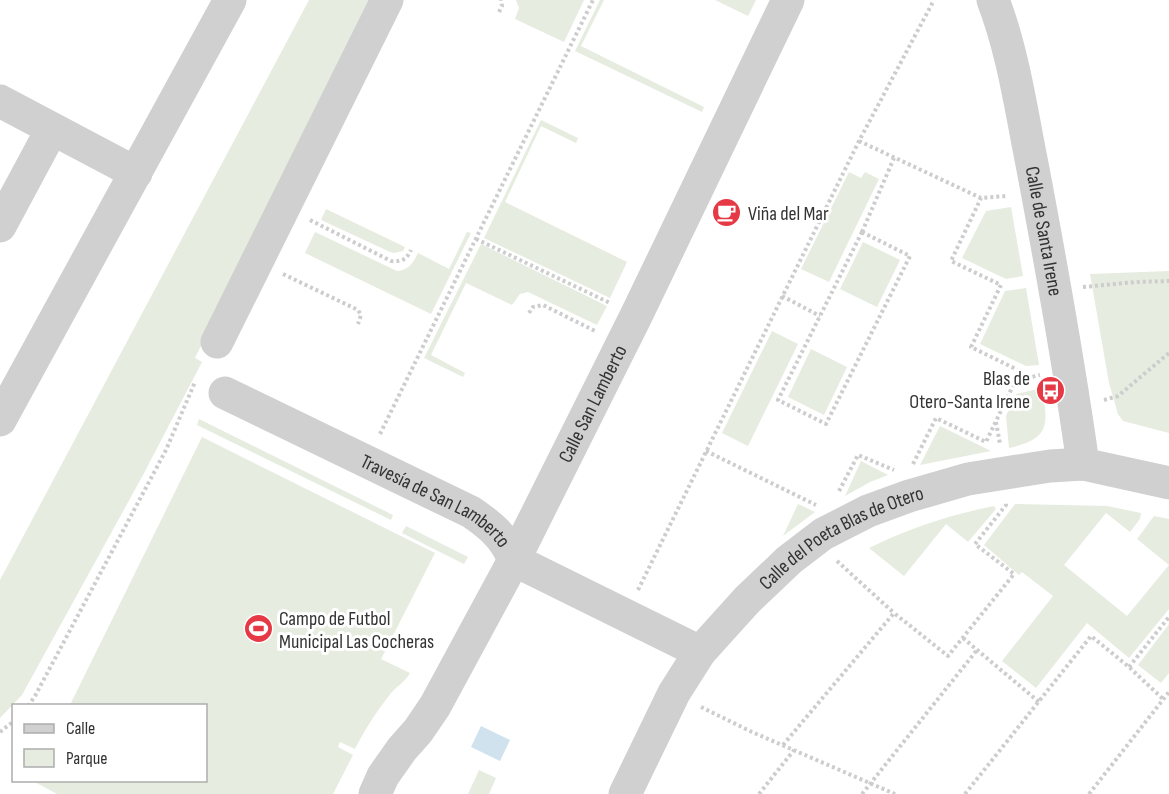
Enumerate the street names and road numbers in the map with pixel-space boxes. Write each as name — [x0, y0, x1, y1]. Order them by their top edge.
street label: Calle de Santa Irene — [1020, 164, 1067, 298]
street label: Calle San Lamberto — [554, 341, 633, 467]
street label: Travesía de San Lamberto — [357, 449, 515, 552]
street label: Calle del Poeta Blas de Otero — [754, 481, 926, 595]

